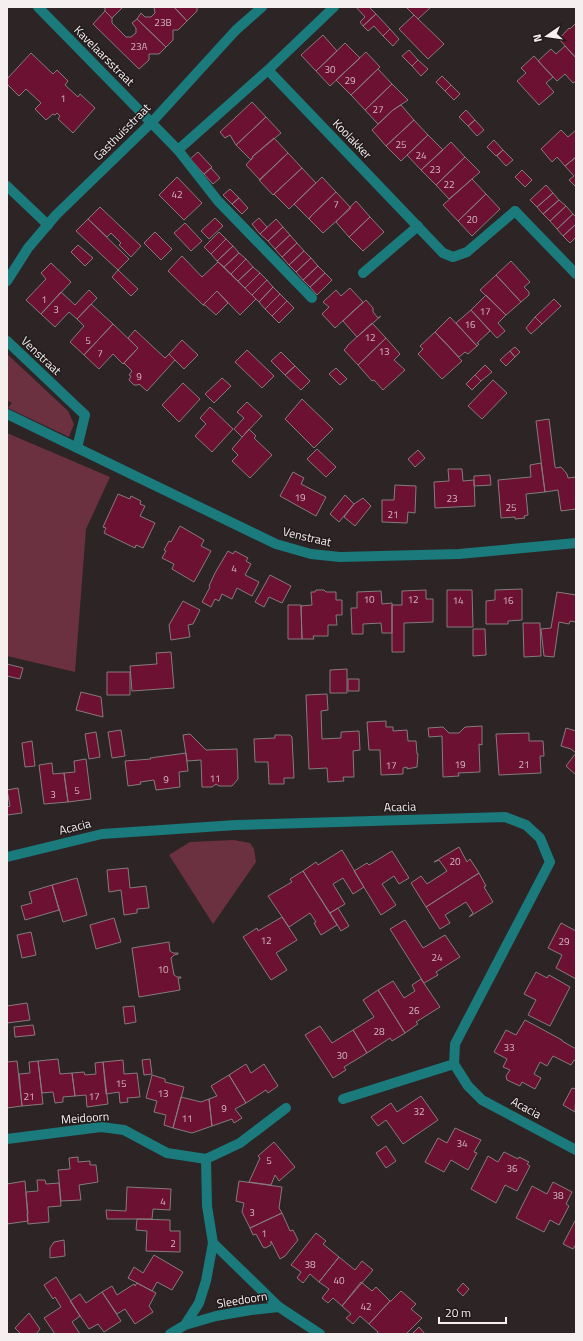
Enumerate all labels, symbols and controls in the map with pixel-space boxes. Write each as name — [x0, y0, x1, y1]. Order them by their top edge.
house number: 23B — [154, 15, 172, 30]
north arrow — [527, 16, 567, 56]
street label: Kavelaarsstraat — [70, 21, 140, 91]
text: N — [529, 33, 546, 44]
house number: 23A — [130, 39, 148, 54]
house number: 30 — [324, 62, 336, 77]
house number: 29 — [344, 73, 356, 88]
house number: 1 — [60, 91, 66, 106]
street label: Gasthuisstraat — [89, 98, 155, 165]
house number: 27 — [372, 102, 384, 117]
street label: Koolakker — [328, 114, 376, 163]
house number: 25 — [395, 137, 407, 152]
house number: 24 — [415, 148, 427, 163]
house number: 23 — [429, 162, 441, 177]
house number: 22 — [443, 177, 455, 192]
house number: 42 — [171, 187, 183, 202]
house number: 7 — [333, 197, 339, 212]
house number: 20 — [466, 212, 478, 227]
house number: 1 — [41, 292, 47, 307]
house number: 3 — [53, 302, 59, 317]
house number: 17 — [479, 304, 491, 319]
house number: 16 — [464, 317, 476, 332]
house number: 12 — [364, 330, 376, 345]
street label: Venstraat — [17, 332, 66, 380]
house number: 5 — [85, 333, 91, 348]
house number: 13 — [378, 344, 390, 359]
house number: 7 — [97, 346, 103, 361]
house number: 9 — [136, 369, 142, 384]
house number: 19 — [294, 490, 306, 505]
house number: 23 — [446, 491, 458, 506]
house number: 25 — [505, 500, 517, 515]
house number: 21 — [387, 507, 399, 522]
street label: Venstraat — [281, 522, 334, 551]
house number: 4 — [231, 561, 237, 576]
house number: 10 — [363, 592, 375, 607]
house number: 12 — [407, 592, 419, 607]
house number: 14 — [452, 593, 464, 608]
house number: 16 — [502, 593, 514, 608]
house number: 19 — [454, 757, 466, 772]
house number: 21 — [518, 757, 530, 772]
house number: 17 — [385, 758, 397, 773]
house number: 11 — [209, 771, 221, 786]
house number: 9 — [163, 772, 169, 787]
house number: 5 — [74, 783, 80, 798]
house number: 3 — [50, 787, 56, 802]
street label: Acacia — [384, 796, 416, 817]
street label: Acacia — [57, 813, 93, 840]
house number: 20 — [449, 854, 461, 869]
house number: 12 — [260, 933, 272, 948]
house number: 29 — [558, 934, 570, 949]
house number: 24 — [431, 950, 443, 965]
house number: 10 — [157, 962, 169, 977]
house number: 26 — [408, 1003, 420, 1018]
house number: 28 — [373, 1024, 385, 1039]
house number: 33 — [503, 1040, 515, 1055]
house number: 30 — [336, 1048, 348, 1063]
house number: 15 — [115, 1076, 127, 1091]
house number: 13 — [157, 1086, 169, 1101]
house number: 21 — [23, 1089, 35, 1104]
house number: 17 — [88, 1089, 100, 1104]
street label: Acacia — [508, 1092, 545, 1124]
house number: 9 — [221, 1101, 227, 1116]
house number: 32 — [413, 1104, 425, 1119]
street label: Meidoorn — [60, 1106, 110, 1129]
house number: 11 — [181, 1111, 193, 1126]
house number: 34 — [456, 1136, 468, 1151]
house number: 5 — [266, 1153, 272, 1168]
house number: 36 — [506, 1161, 518, 1176]
house number: 38 — [552, 1188, 564, 1203]
house number: 4 — [160, 1194, 166, 1209]
house number: 3 — [249, 1205, 255, 1220]
house number: 1 — [261, 1226, 267, 1241]
house number: 2 — [170, 1236, 176, 1251]
house number: 38 — [304, 1257, 316, 1272]
house number: 40 — [333, 1273, 345, 1288]
street label: Sleedoorn — [215, 1286, 269, 1313]
house number: 42 — [360, 1299, 372, 1314]
scale bar — [439, 1299, 506, 1325]
text: 20 m — [445, 1303, 471, 1322]

